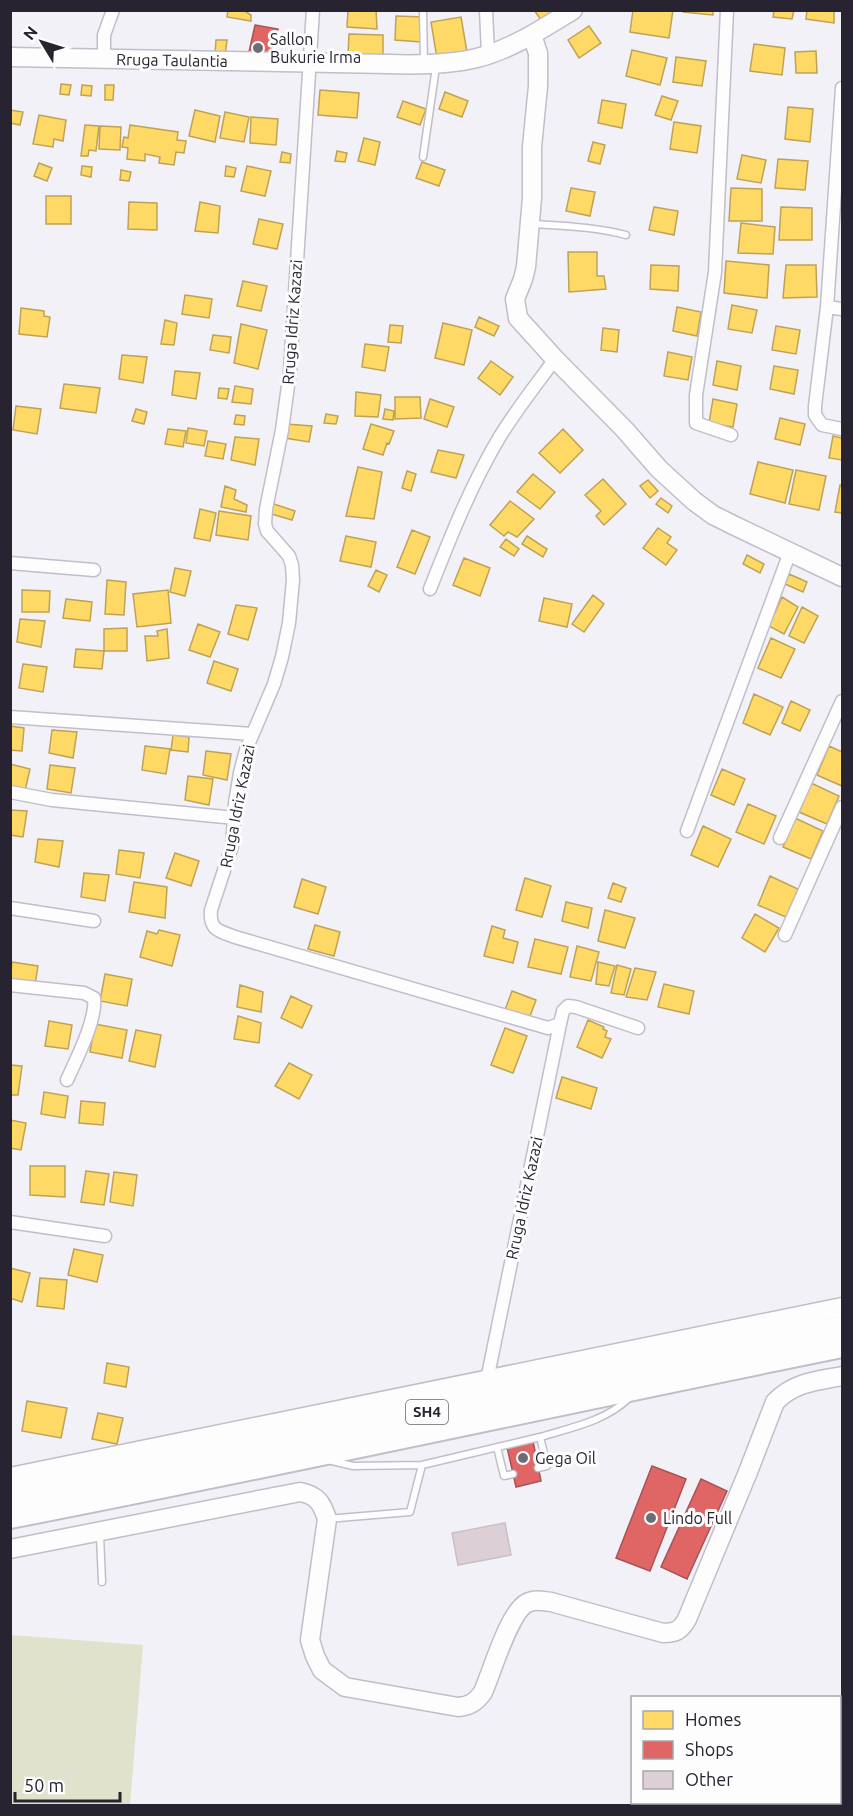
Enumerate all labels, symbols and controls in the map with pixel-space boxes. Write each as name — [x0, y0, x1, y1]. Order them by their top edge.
north arrow — [12, 12, 72, 72]
text: N — [19, 23, 41, 43]
place label: Sallon Bukurie Irma — [270, 30, 361, 66]
marker: Sallon Bukurie Irma — [251, 41, 265, 55]
street label: Rruga Taulantia — [116, 50, 228, 70]
street label: Rruga Idriz Kazazi — [279, 259, 305, 385]
street label: Rruga Idriz Kazazi — [216, 743, 258, 869]
street label: Rruga Idriz Kazazi — [502, 1135, 546, 1261]
road number: SH4 — [406, 1400, 448, 1424]
place label: Gega Oil — [535, 1449, 596, 1467]
marker: Gega Oil — [516, 1451, 530, 1465]
place label: Lindo Full — [663, 1509, 732, 1527]
marker: Lindo Full — [644, 1511, 658, 1525]
legend — [631, 1696, 841, 1804]
text: Homes — [685, 1709, 742, 1729]
text: Shops — [685, 1739, 734, 1759]
scale bar — [15, 1765, 120, 1803]
text: Other — [685, 1769, 733, 1789]
text: 50 m — [24, 1775, 64, 1795]

